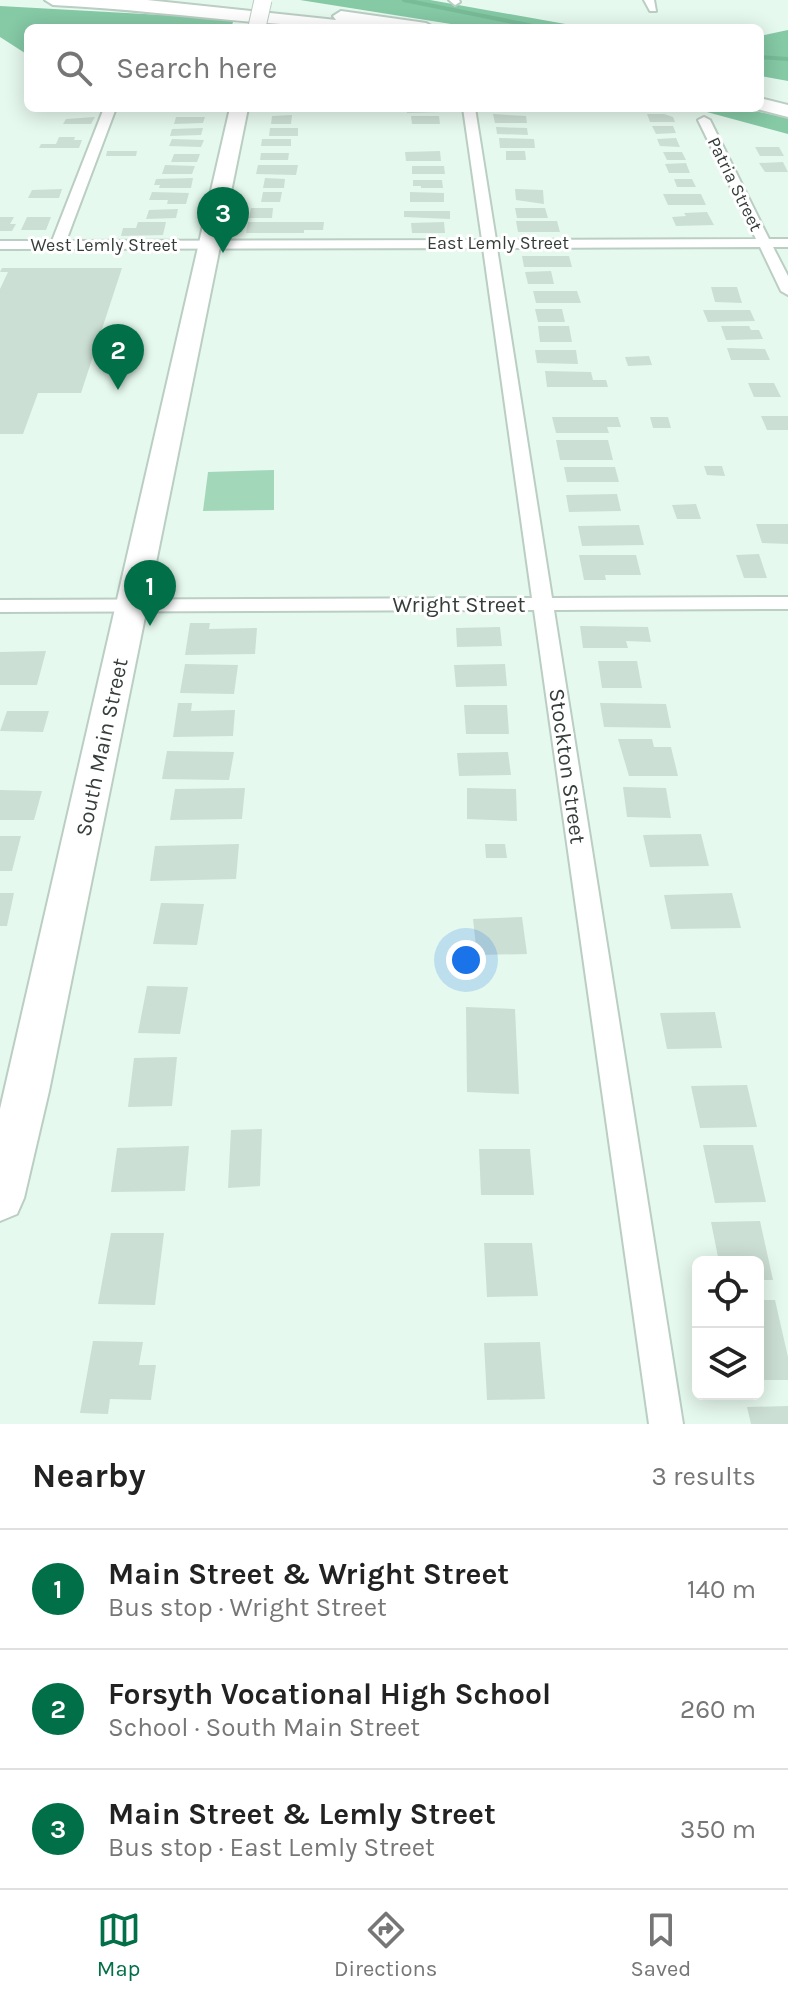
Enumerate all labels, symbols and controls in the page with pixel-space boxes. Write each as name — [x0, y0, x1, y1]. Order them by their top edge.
search box — [24, 24, 764, 112]
icon: search — [52, 46, 96, 90]
text: Search here — [116, 50, 277, 86]
street label: Patria Street — [703, 133, 767, 235]
pin: 3 — [197, 187, 249, 253]
street label: East Lemly Street — [427, 232, 569, 254]
street label: West Lemly Street — [31, 234, 178, 256]
pin: 2 — [92, 324, 144, 390]
pin: 1 — [124, 560, 176, 626]
street label: Wright Street — [392, 592, 526, 618]
street label: South Main Street — [70, 656, 134, 839]
street label: Stockton Street — [543, 687, 591, 845]
your location — [446, 940, 486, 980]
map controls — [692, 1256, 764, 1400]
button: locate — [692, 1256, 764, 1328]
button: layers — [692, 1328, 764, 1400]
text: Nearby — [32, 1456, 146, 1496]
text: 3 results — [652, 1461, 756, 1492]
text: Main Street & Wright Street — [108, 1556, 509, 1592]
text: 1 — [53, 1574, 63, 1605]
text: 140 m — [687, 1574, 756, 1605]
text: Bus stop · Wright Street — [108, 1592, 387, 1623]
text: Forsyth Vocational High School — [108, 1676, 551, 1712]
text: 2 — [50, 1694, 66, 1725]
text: 260 m — [680, 1694, 756, 1725]
text: School · South Main Street — [108, 1712, 420, 1743]
text: Main Street & Lemly Street — [108, 1796, 496, 1832]
text: 3 — [50, 1814, 66, 1845]
text: 350 m — [680, 1814, 756, 1845]
text: Bus stop · East Lemly Street — [108, 1832, 435, 1863]
tab: Map — [97, 1908, 141, 1982]
tab: Directions — [334, 1908, 437, 1982]
tab: Saved — [631, 1908, 691, 1982]

